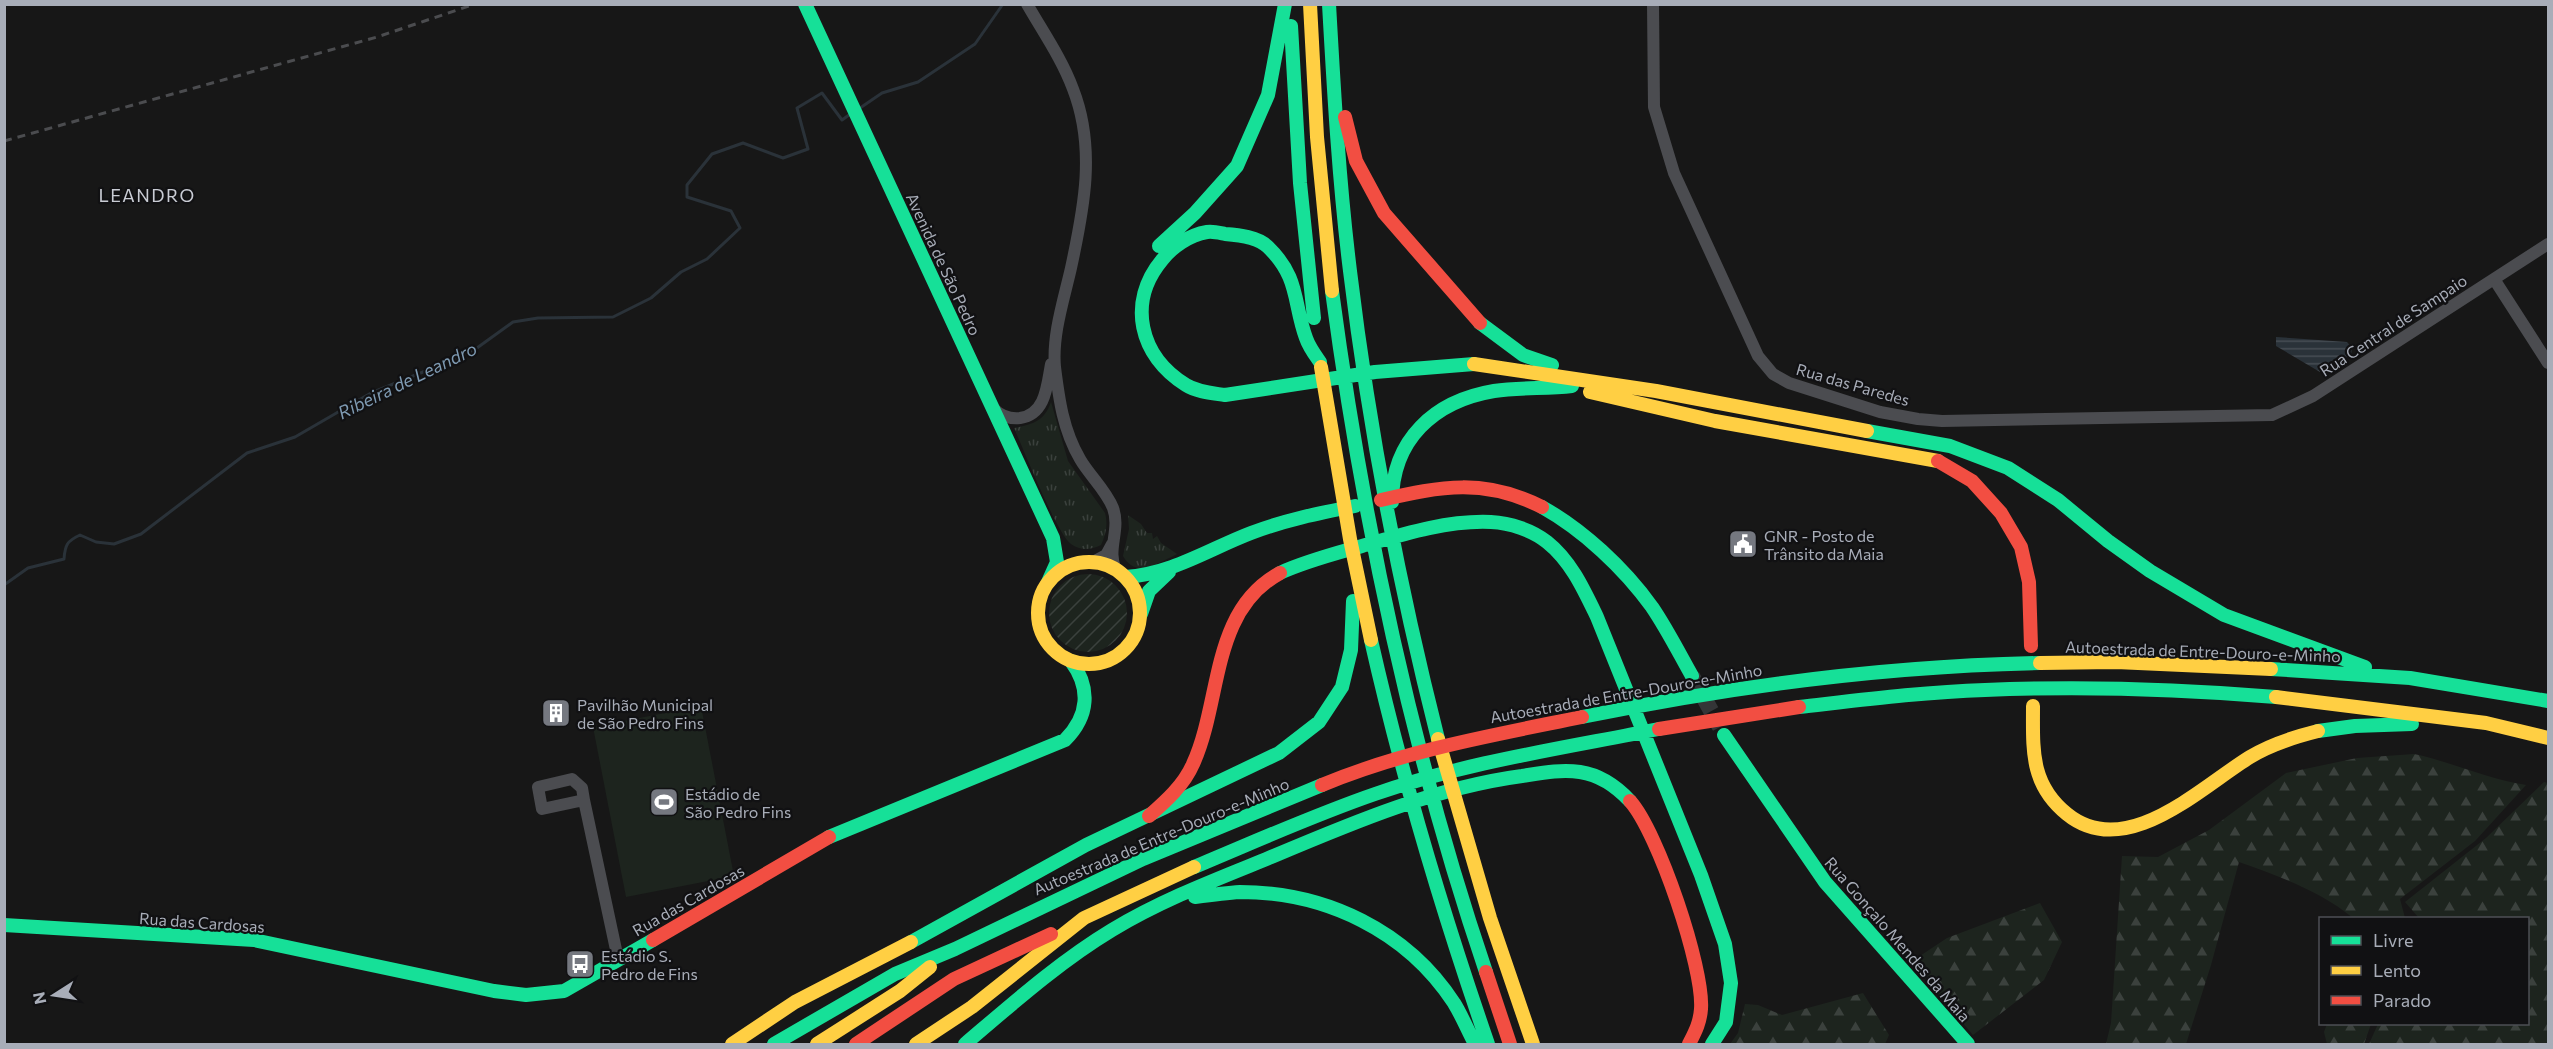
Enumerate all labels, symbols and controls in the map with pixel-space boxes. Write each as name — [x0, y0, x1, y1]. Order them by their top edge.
district label: LEANDRO — [98, 184, 196, 206]
street label: Avenida de São Pedro — [903, 190, 985, 338]
street label: Rua Central de Sampaio — [2316, 270, 2470, 380]
water label: Ribeira de Leandro — [334, 337, 480, 423]
street label: Rua das Paredes — [1794, 359, 1912, 409]
place label: GNR - Posto de Trânsito da Maia — [1764, 526, 1884, 563]
public building icon: GNR - Posto de Trânsito da Maia — [1727, 528, 1759, 560]
street label: Autoestrada de Entre-Douro-e-Minho — [2065, 637, 2341, 665]
street label: Autoestrada de Entre-Douro-e-Minho — [1489, 660, 1763, 726]
place label: Pavilhão Municipal de São Pedro Fins — [577, 695, 713, 732]
building icon: Pavilhão Municipal de São Pedro Fins — [540, 697, 572, 729]
street label: Autoestrada de Entre-Douro-e-Minho — [1030, 773, 1292, 899]
place label: Estádio de São Pedro Fins — [685, 784, 791, 821]
sports icon: Estádio de São Pedro Fins — [648, 786, 680, 818]
street label: Rua Gonçalo Mendes da Maia — [1821, 853, 1975, 1025]
street label: Rua das Cardosas — [629, 860, 747, 940]
street label: Rua das Cardosas — [139, 908, 265, 936]
legend — [2319, 917, 2529, 1025]
text: Livre — [2373, 929, 2414, 951]
place label: Estádio S. Pedro de Fins — [601, 946, 698, 983]
bus stop icon: Estádio S. Pedro de Fins — [564, 948, 596, 980]
text: Lento — [2373, 959, 2421, 981]
north arrow — [24, 965, 84, 1025]
text: Parado — [2373, 989, 2431, 1011]
text: N — [28, 990, 49, 1006]

